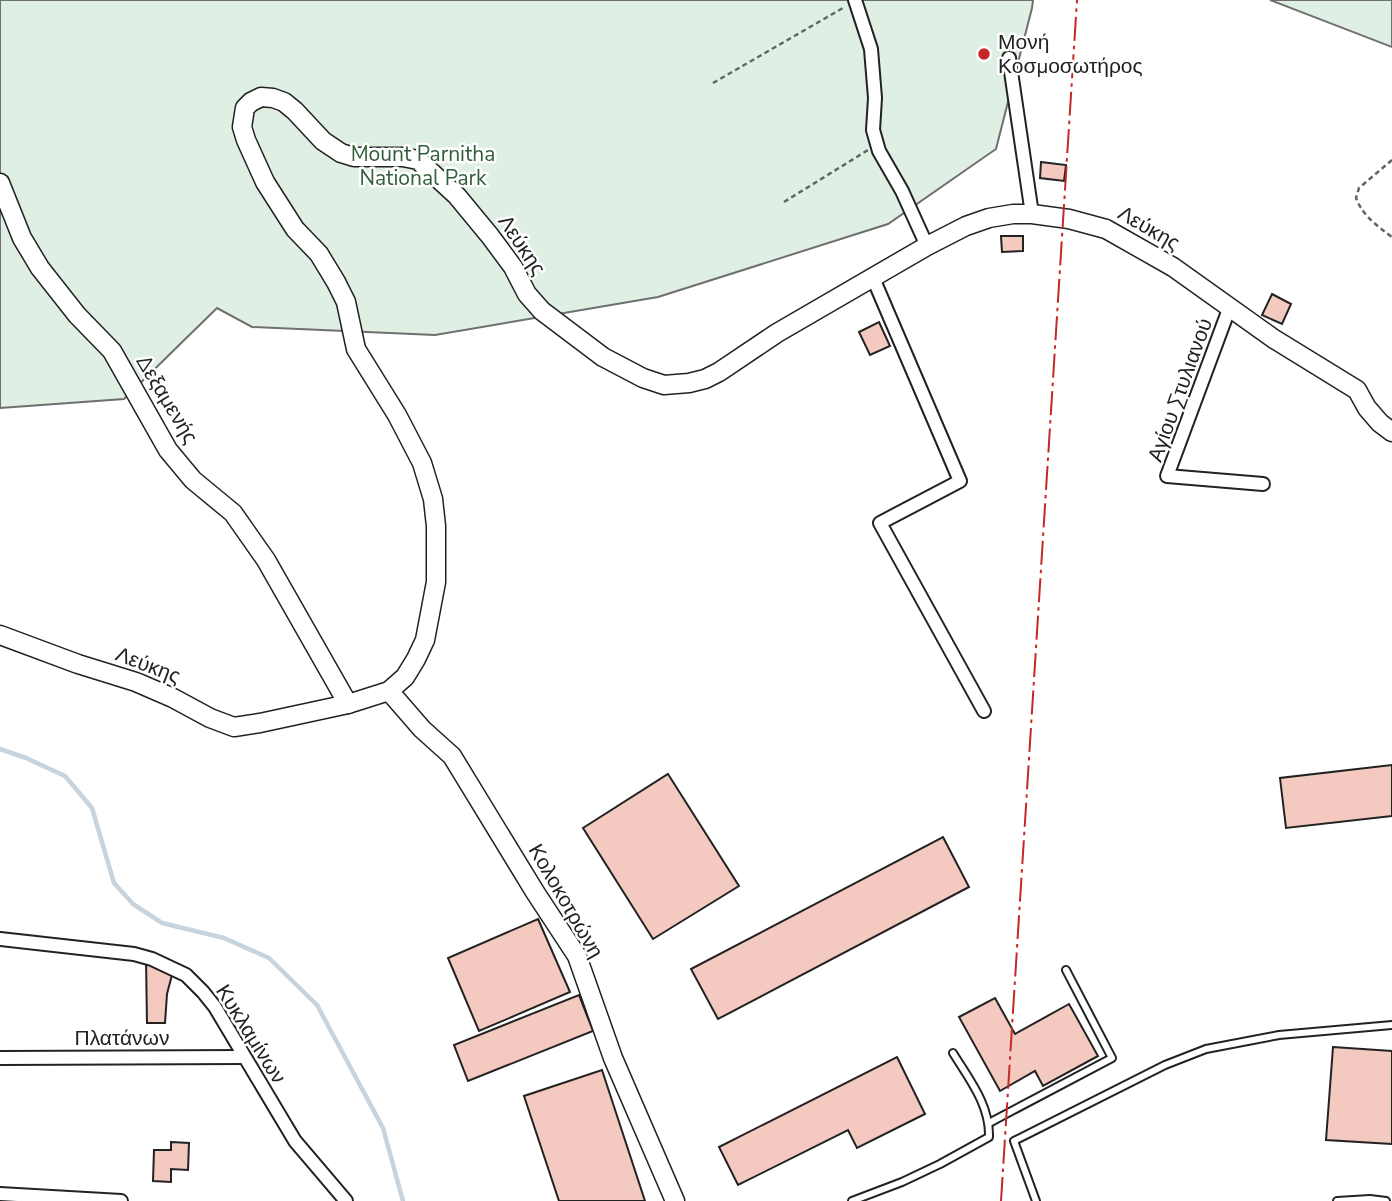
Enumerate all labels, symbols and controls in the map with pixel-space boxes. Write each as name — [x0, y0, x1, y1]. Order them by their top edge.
place label: Μονή Κοσμοσωτήρος — [998, 28, 1143, 80]
marker: Μονή Κοσμοσωτήρος — [976, 46, 992, 62]
park label: Mount Parnitha National Park — [351, 140, 495, 192]
street label: Λεύκης — [1113, 199, 1185, 257]
street label: Λεύκης — [492, 209, 552, 281]
street label: Αγίου Στυλιανού — [1141, 314, 1219, 466]
street label: Δεξαμενής — [129, 349, 205, 449]
street label: Λεύκης — [112, 640, 184, 690]
street label: Κολοκοτρώνη — [522, 839, 610, 963]
street label: Κυκλαμίνων — [209, 979, 293, 1089]
street label: Πλατάνων — [74, 1024, 170, 1052]

